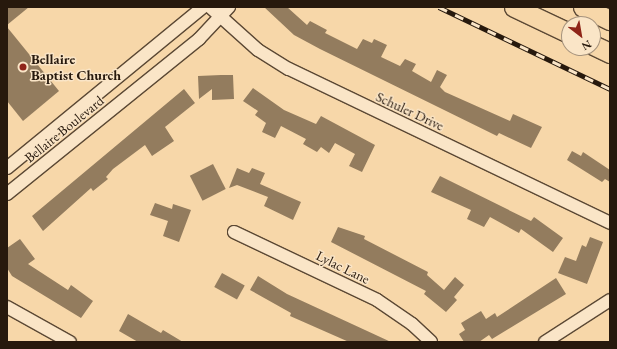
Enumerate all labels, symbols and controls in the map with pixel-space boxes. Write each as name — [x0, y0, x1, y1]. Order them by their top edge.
north arrow — [561, 16, 601, 56]
text: N — [579, 37, 594, 54]
place label: Bellaire Baptist Church — [31, 51, 121, 84]
marker: Bellaire Baptist Church — [18, 62, 28, 72]
street label: Schuler Drive — [373, 88, 447, 134]
street label: Bellaire Boulevard — [21, 92, 107, 166]
street label: Lylac Lane — [313, 247, 373, 287]

